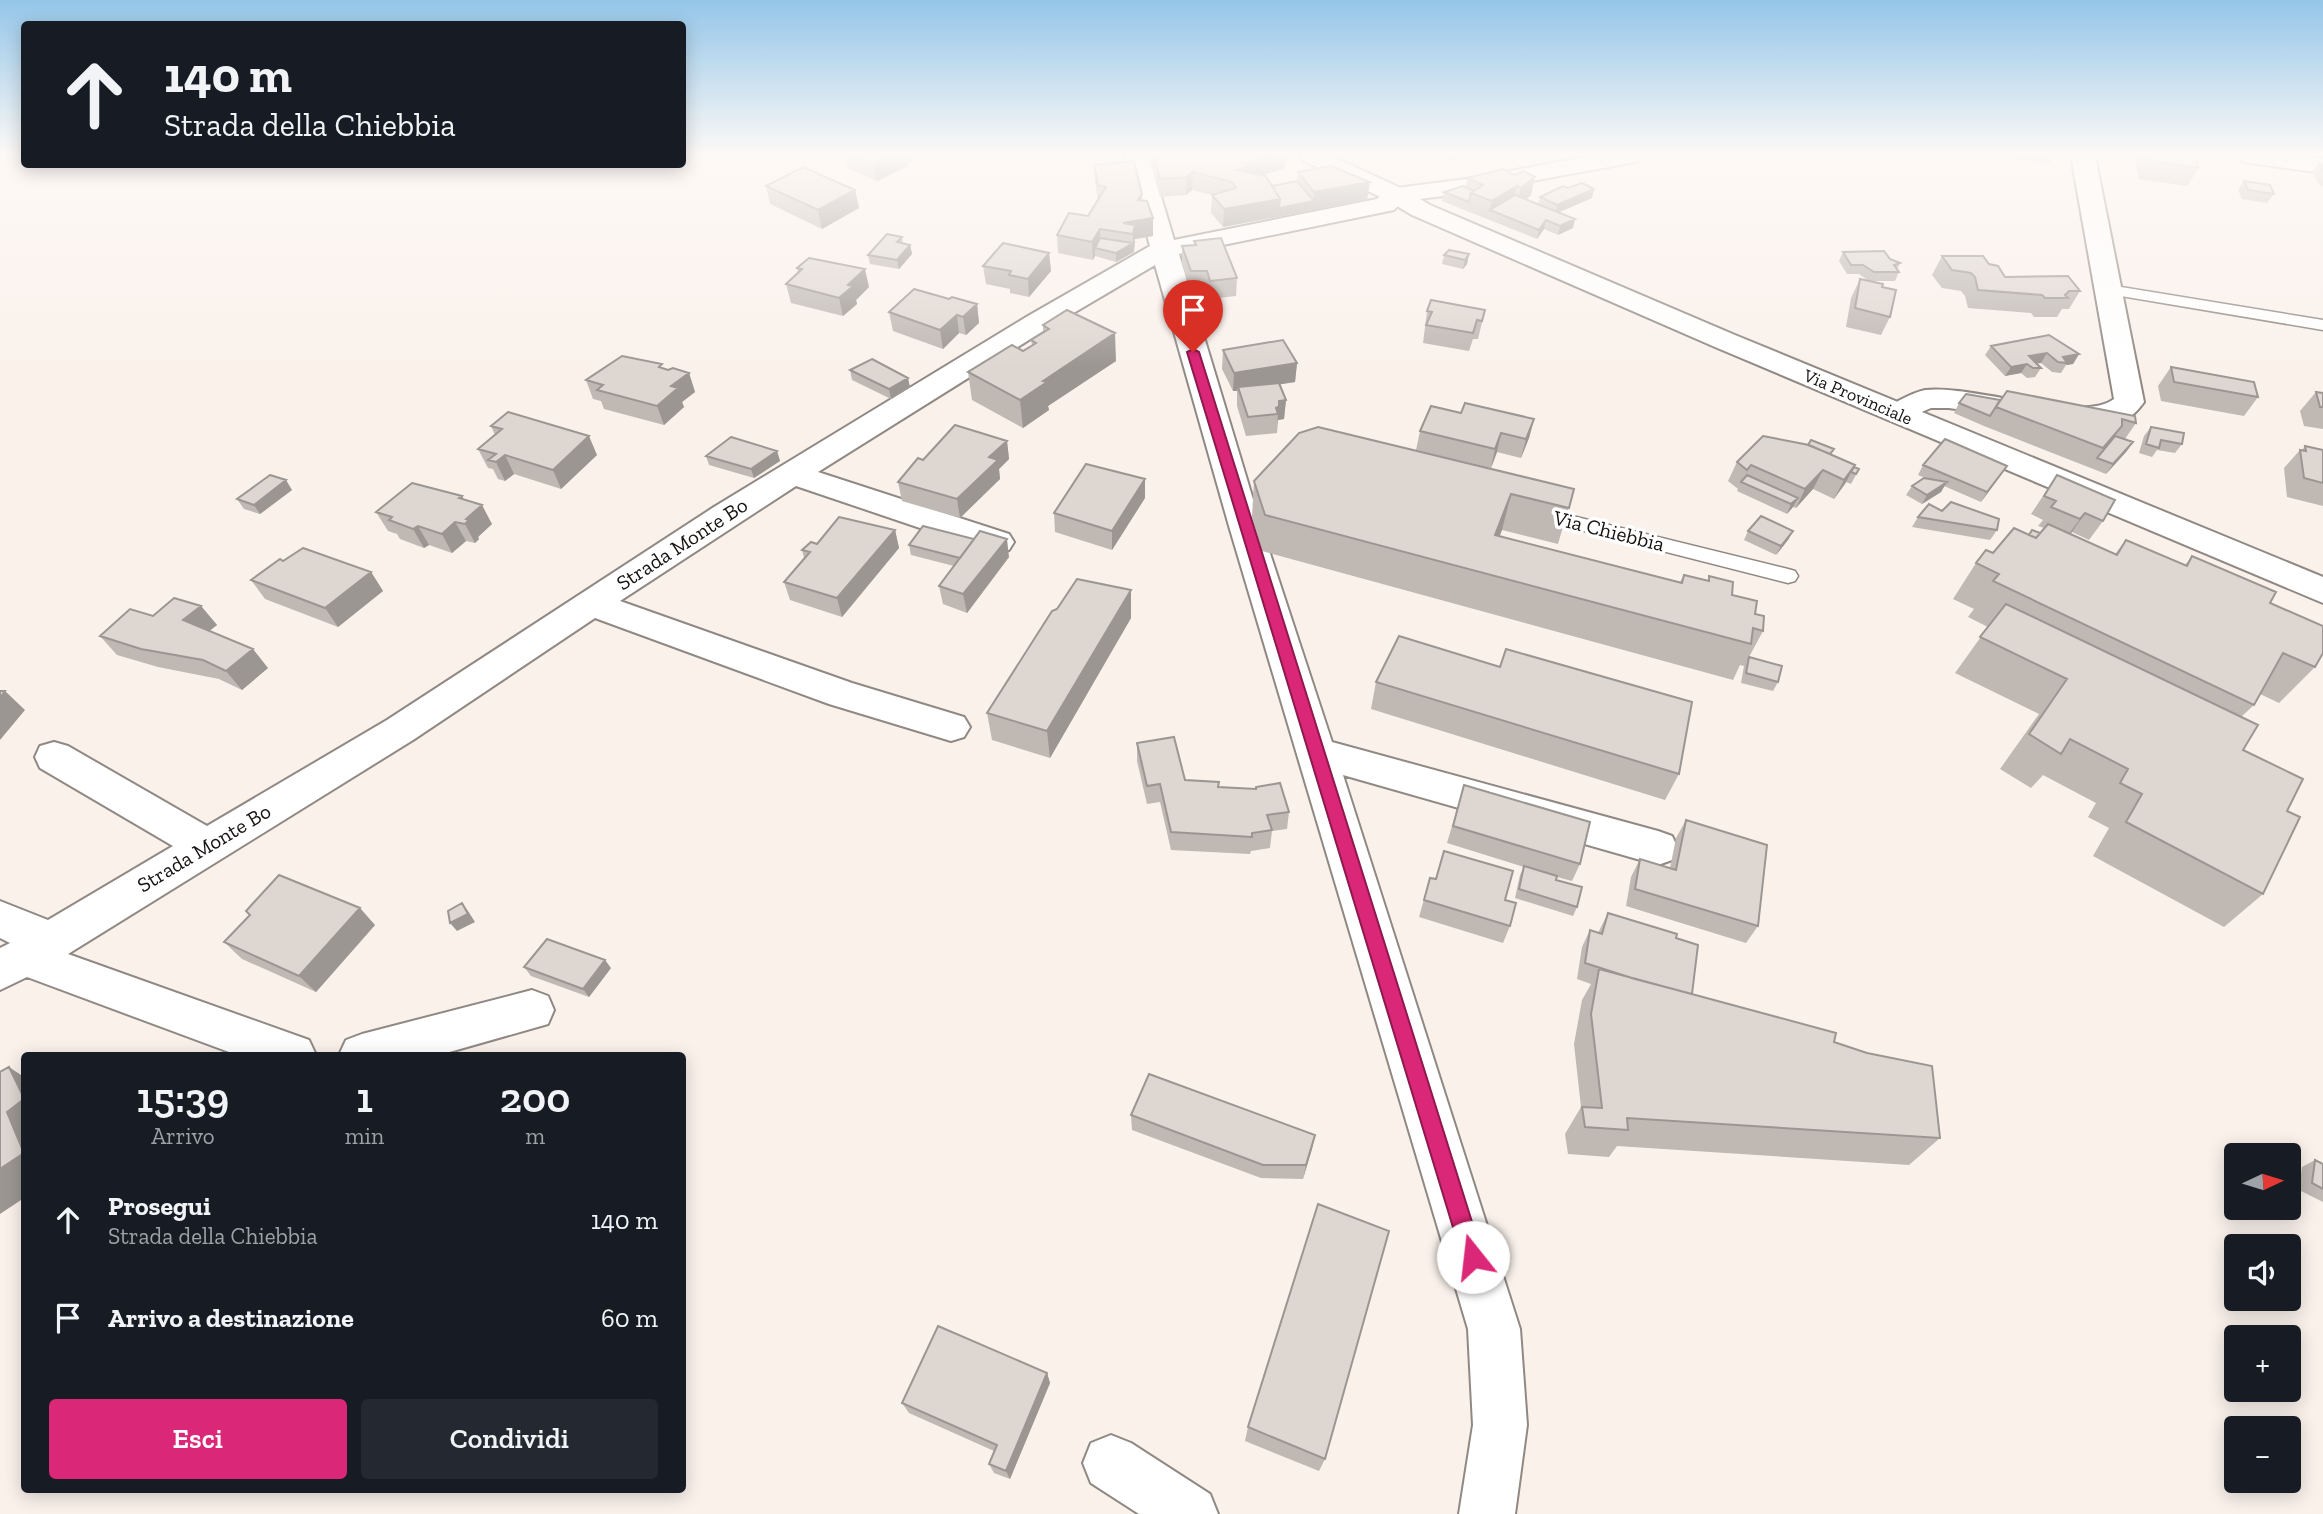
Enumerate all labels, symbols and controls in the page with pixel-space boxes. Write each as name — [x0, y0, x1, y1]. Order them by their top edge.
text: 140 m — [164, 46, 292, 105]
icon: ahead — [49, 49, 140, 140]
text: Strada della Chiebbia — [164, 106, 456, 144]
pin — [1163, 280, 1223, 352]
icon: arrive — [1174, 291, 1212, 329]
street label: Via Provinciale — [1799, 364, 1916, 430]
street label: Strada Monte Bo — [612, 492, 752, 595]
street label: Via Chiebbia — [1550, 504, 1667, 556]
street label: Strada Monte Bo — [133, 798, 275, 897]
text: 15:39 — [137, 1072, 229, 1123]
text: 1 — [356, 1072, 373, 1123]
text: 200 — [500, 1072, 570, 1123]
text: Arrivo — [151, 1122, 215, 1150]
text: min — [345, 1122, 384, 1150]
text: m — [525, 1122, 545, 1150]
north arrow — [2224, 1143, 2301, 1220]
map controls — [2224, 1143, 2301, 1493]
text: Prosegui — [108, 1190, 211, 1222]
icon: ahead — [49, 1201, 87, 1239]
text: 140 m — [591, 1204, 658, 1236]
position arrow — [1436, 1220, 1510, 1294]
text: Strada della Chiebbia — [108, 1222, 318, 1250]
button: sound — [2224, 1234, 2301, 1311]
icon: arrive — [49, 1299, 87, 1337]
text: Arrivo a destinazione — [108, 1302, 354, 1334]
text: 60 m — [601, 1302, 658, 1334]
button: + — [2224, 1325, 2301, 1402]
button: Esci — [49, 1399, 347, 1479]
button: Condividi — [361, 1399, 658, 1479]
button: − — [2224, 1416, 2301, 1493]

